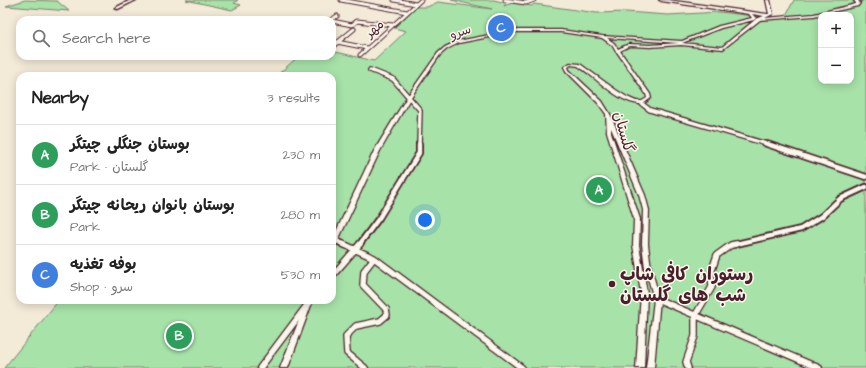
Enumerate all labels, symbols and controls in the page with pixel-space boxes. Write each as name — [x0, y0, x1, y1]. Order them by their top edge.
map controls — [818, 12, 854, 84]
button: + — [818, 12, 854, 48]
pin: C — [488, 13, 514, 43]
street label: مهر — [361, 15, 388, 43]
search box — [16, 16, 336, 60]
street label: سرو — [446, 20, 473, 44]
icon: search — [30, 27, 52, 49]
text: Search here — [62, 28, 151, 49]
button: − — [818, 48, 854, 84]
text: Nearby — [32, 86, 89, 110]
text: 3 results — [267, 89, 320, 107]
street label: گلستان — [608, 109, 639, 155]
text: بوستان جنگلی چیتگر — [70, 134, 190, 155]
text: A — [41, 146, 49, 164]
text: 230 m — [282, 146, 320, 164]
text: Park · گلستان — [70, 158, 149, 176]
pin: A — [586, 175, 612, 205]
text: بوستان بانوان ریحانه چیتگر — [70, 195, 235, 216]
text: B — [40, 206, 50, 224]
text: 280 m — [281, 206, 320, 224]
your location — [415, 210, 435, 230]
text: Park — [70, 218, 100, 236]
text: بوفه تغذیه — [70, 254, 136, 275]
place label: رستوران کافی شاپ شب های گلستان — [620, 261, 753, 308]
text: C — [40, 266, 50, 284]
text: 530 m — [281, 266, 320, 284]
text: Shop · سرو — [70, 278, 133, 296]
marker: رستوران کافی شاپ شب های گلستان — [607, 279, 617, 289]
pin: B — [166, 321, 192, 351]

